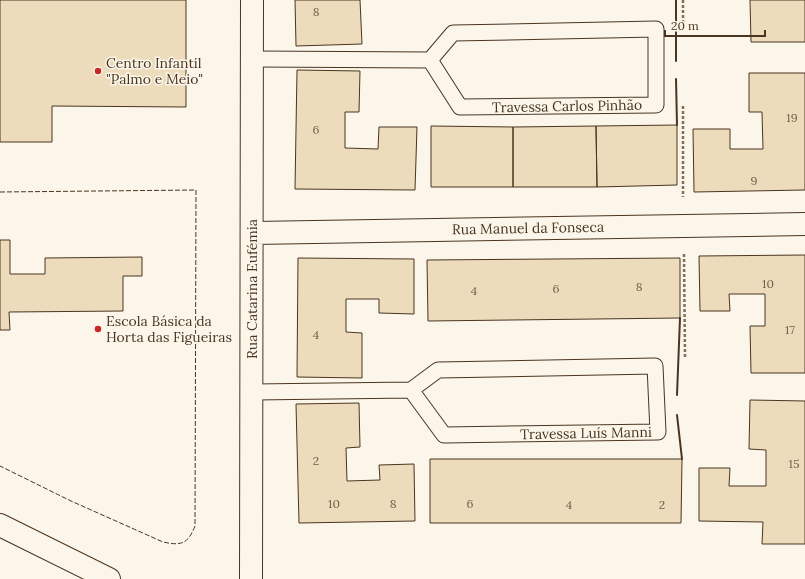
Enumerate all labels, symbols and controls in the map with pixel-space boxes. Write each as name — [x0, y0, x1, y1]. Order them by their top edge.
house number: 8 — [313, 4, 320, 19]
scale bar — [665, 12, 765, 38]
text: 20 m — [671, 18, 699, 33]
place label: Centro Infantil "Palmo e Meio" — [106, 54, 203, 88]
marker: Centro Infantil "Palmo e Meio" — [93, 66, 103, 76]
street label: Travessa Carlos Pinhão — [492, 96, 642, 116]
house number: 19 — [786, 110, 798, 125]
house number: 6 — [313, 122, 320, 137]
house number: 9 — [751, 173, 758, 188]
street label: Rua Manuel da Fonseca — [452, 218, 604, 238]
street label: Rua Catarina Eufémia — [243, 219, 261, 359]
house number: 10 — [762, 276, 774, 291]
house number: 8 — [636, 279, 643, 294]
house number: 6 — [553, 281, 560, 296]
house number: 4 — [471, 283, 478, 298]
place label: Escola Básica da Horta das Figueiras — [106, 312, 232, 346]
house number: 17 — [785, 322, 795, 337]
marker: Escola Básica da Horta das Figueiras — [93, 324, 103, 334]
house number: 4 — [313, 327, 320, 342]
street label: Travessa Luís Manni — [520, 423, 652, 443]
house number: 2 — [313, 453, 319, 468]
house number: 15 — [789, 456, 799, 471]
house number: 10 — [328, 496, 340, 511]
house number: 8 — [390, 496, 397, 511]
house number: 6 — [467, 496, 474, 511]
house number: 4 — [566, 497, 573, 512]
house number: 2 — [659, 497, 665, 512]

